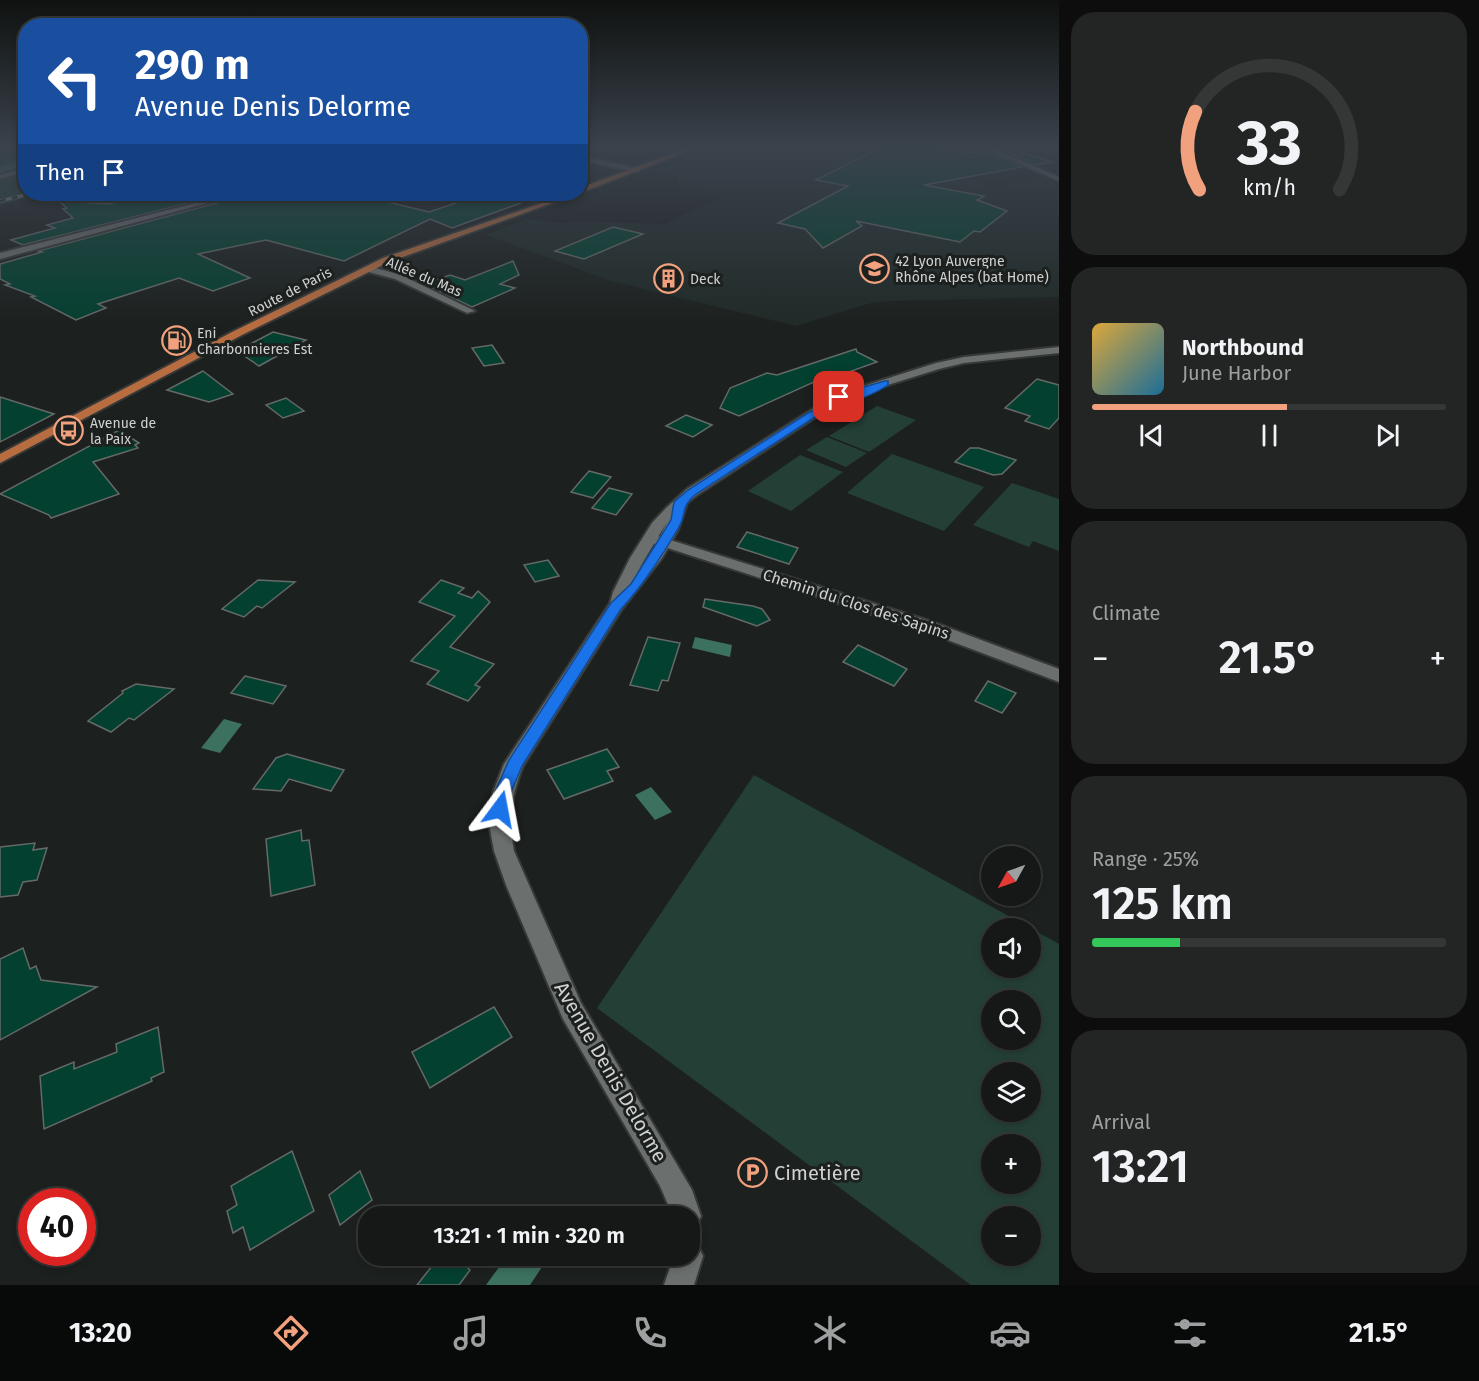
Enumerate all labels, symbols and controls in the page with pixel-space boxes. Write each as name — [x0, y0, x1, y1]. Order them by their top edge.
text: 290 m — [135, 40, 250, 90]
icon: left — [36, 42, 114, 120]
text: Avenue Denis Delorme — [135, 91, 411, 123]
text: 33 — [1236, 106, 1301, 181]
icon: arrive — [97, 156, 130, 189]
text: Then — [36, 159, 85, 186]
text: km/h — [1242, 176, 1296, 202]
street label: Allée du Mas — [384, 253, 465, 301]
school or university icon: 42 Lyon Auvergne Rhône Alpes (bat Home) — [858, 253, 890, 285]
place label: 42 Lyon Auvergne Rhône Alpes (bat Home) — [895, 253, 1049, 286]
street label: Route de Paris — [245, 263, 335, 320]
building icon: Deck — [653, 263, 685, 295]
place label: Deck — [690, 271, 721, 288]
fuel station icon: Eni Charbonnieres Est — [160, 325, 192, 357]
place label: Eni Charbonnieres Est — [197, 325, 313, 358]
text: Northbound — [1182, 334, 1304, 361]
text: June Harbor — [1182, 361, 1291, 385]
pin — [813, 371, 864, 422]
icon: arrive — [822, 380, 855, 413]
bus stop icon: Avenue de la Paix — [53, 415, 85, 447]
place label: Avenue de la Paix — [90, 415, 156, 448]
icon: previous — [1135, 419, 1168, 452]
icon: pause — [1253, 419, 1286, 452]
icon: next — [1371, 419, 1404, 452]
street label: Chemin du Clos des Sapins — [761, 565, 951, 643]
text: Climate — [1092, 601, 1160, 625]
text: 21.5° — [1219, 631, 1319, 685]
text: − — [1092, 639, 1109, 679]
text: + — [1430, 639, 1446, 679]
position arrow — [468, 777, 532, 841]
north arrow — [981, 846, 1041, 906]
map controls — [981, 846, 1041, 1266]
text: Range · 25% — [1092, 847, 1199, 871]
text: 125 km — [1092, 877, 1233, 931]
button: sound — [981, 918, 1041, 978]
street label: Avenue Denis Delorme — [549, 977, 673, 1167]
button: search — [981, 990, 1041, 1050]
button: layers — [981, 1062, 1041, 1122]
text: Arrival — [1092, 1110, 1151, 1134]
button: + — [981, 1134, 1041, 1194]
text: 13:21 — [1092, 1140, 1189, 1194]
parking icon: Cimetière — [737, 1157, 769, 1189]
place label: Cimetière — [774, 1161, 861, 1185]
speed limit sign: 40 — [18, 1188, 96, 1266]
button: − — [981, 1206, 1041, 1266]
text: 13:21 · 1 min · 320 m — [433, 1222, 625, 1249]
icon: directions — [270, 1312, 312, 1354]
icon: music — [450, 1312, 492, 1354]
icon: phone — [629, 1312, 671, 1354]
icon: climate — [809, 1312, 851, 1354]
icon: car — [989, 1312, 1031, 1354]
icon: filters — [1169, 1312, 1211, 1354]
text: 13:20 — [69, 1317, 132, 1349]
text: 21.5° — [1349, 1317, 1410, 1349]

